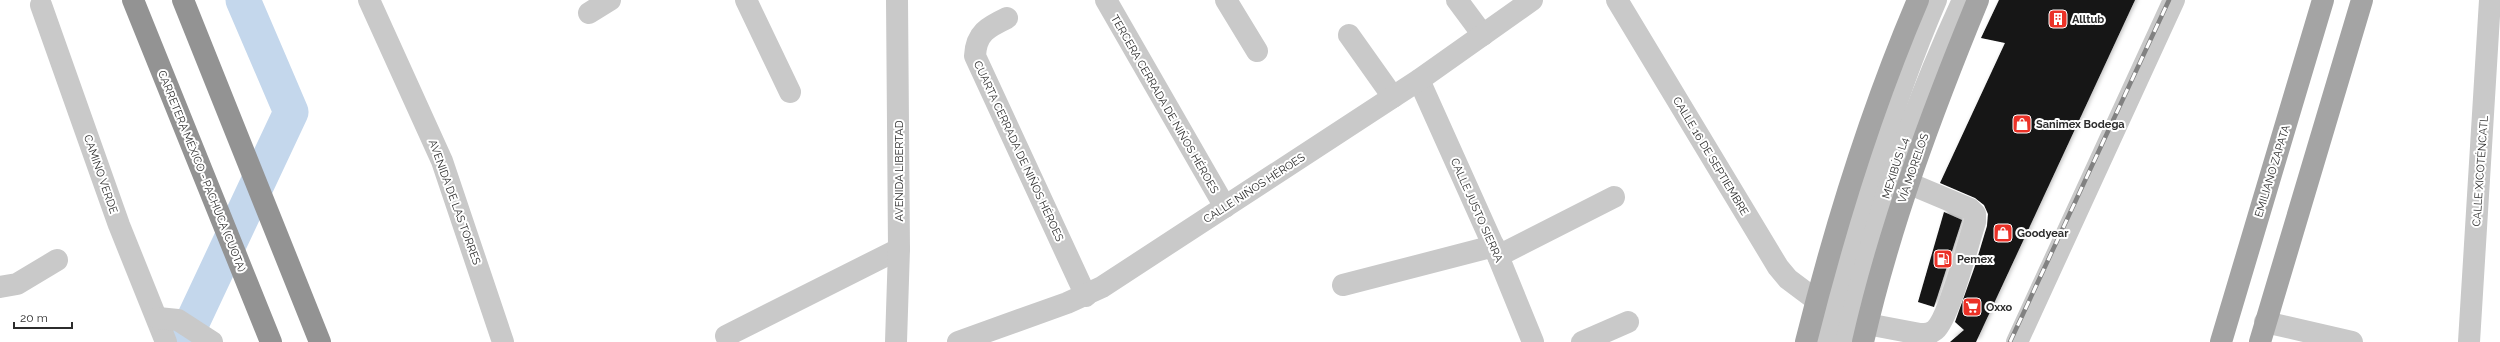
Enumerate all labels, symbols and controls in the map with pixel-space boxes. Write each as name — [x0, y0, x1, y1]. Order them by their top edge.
building icon: Alltub — [2047, 8, 2069, 30]
street label: TERCERA CERRADA DE NIÑOS HÉROES — [1108, 12, 1222, 196]
place label: Alltub — [2072, 13, 2104, 26]
street label: CUARTA CERRADA DE NIÑOS HÉROES — [971, 58, 1067, 244]
street label: CARRETERA MÉXICO - PACHUCA (CUOTA) — [155, 68, 249, 274]
street label: CALLE 16 DE SEPTIEMBRE — [1670, 95, 1751, 218]
shop icon: Sanimex Bodega — [2011, 113, 2033, 135]
street label: CALLE XICOTÉNCATL — [2469, 114, 2491, 227]
place label: Sanimex Bodega — [2036, 118, 2125, 131]
street label: AVENIDA LIBERTAD — [893, 120, 906, 222]
street label: EMILIANO ZAPATA — [2252, 123, 2293, 219]
street label: VÍA MORELOS — [1895, 131, 1932, 205]
street label: CAMINO VERDE — [81, 133, 120, 215]
street label: MEXIBÚS L4 — [1879, 136, 1911, 200]
street label: AVENIDA DE LAS TORRES — [426, 138, 483, 267]
street label: CALLE NIÑOS HÉROES — [1201, 150, 1308, 226]
street label: CALLE JUSTO SIERRA — [1448, 156, 1506, 265]
shop icon: Goodyear — [1992, 222, 2014, 244]
place label: Goodyear — [2017, 227, 2069, 240]
fuel station icon: Pemex — [1932, 248, 1954, 270]
place label: Pemex — [1957, 253, 1993, 266]
supermarket icon: Oxxo — [1961, 296, 1983, 318]
place label: Oxxo — [1986, 301, 2013, 314]
scale bar — [14, 304, 72, 330]
text: 20 m — [20, 311, 48, 325]

